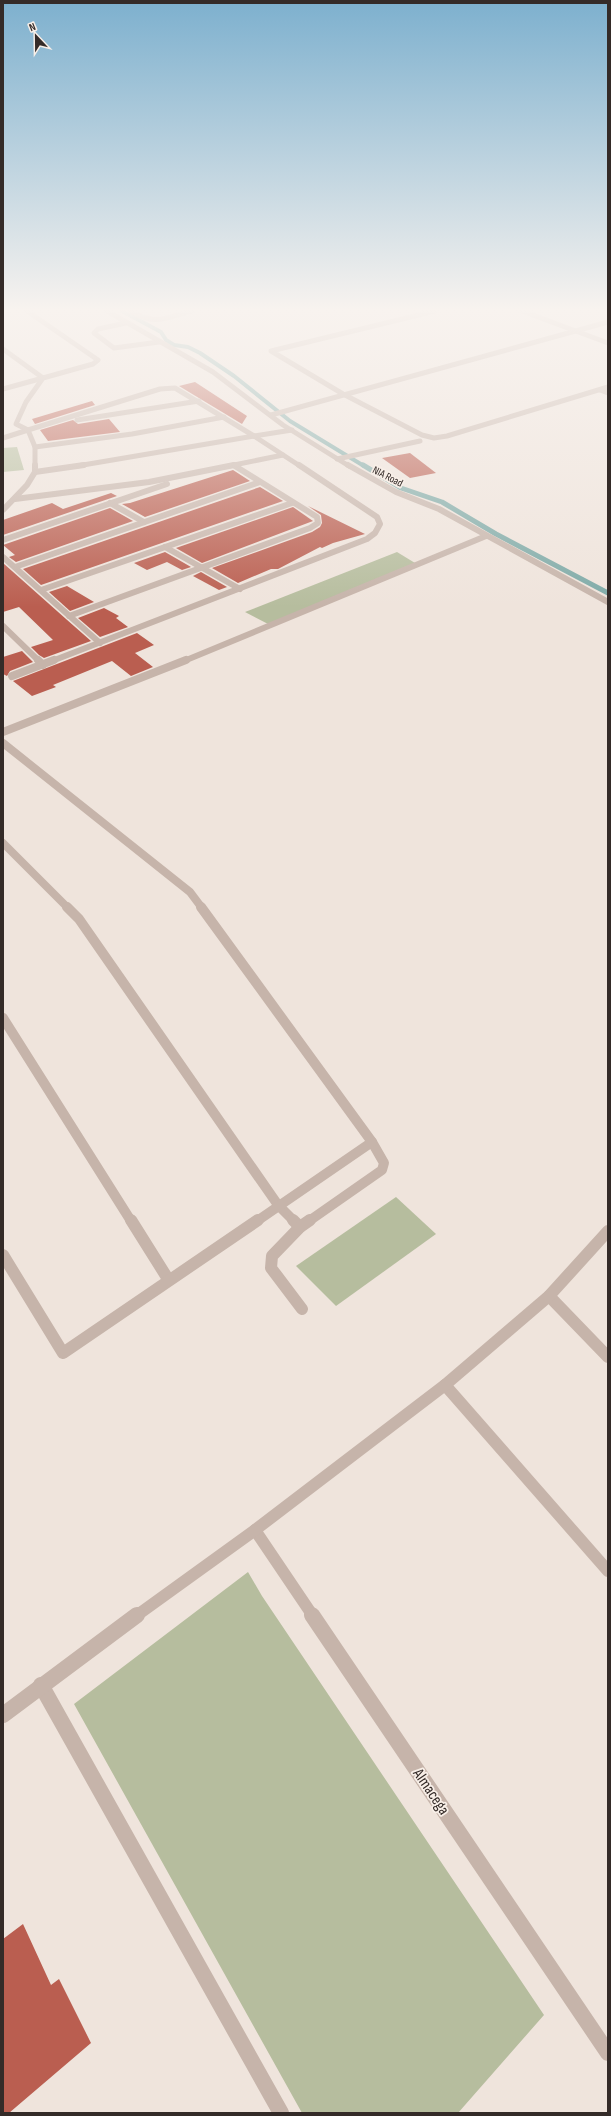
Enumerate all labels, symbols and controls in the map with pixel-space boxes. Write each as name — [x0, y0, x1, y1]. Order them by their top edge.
north arrow — [16, 16, 56, 56]
text: N — [27, 20, 38, 34]
street label: NIA Road — [370, 463, 406, 490]
street label: Almacega — [408, 1764, 453, 1819]

